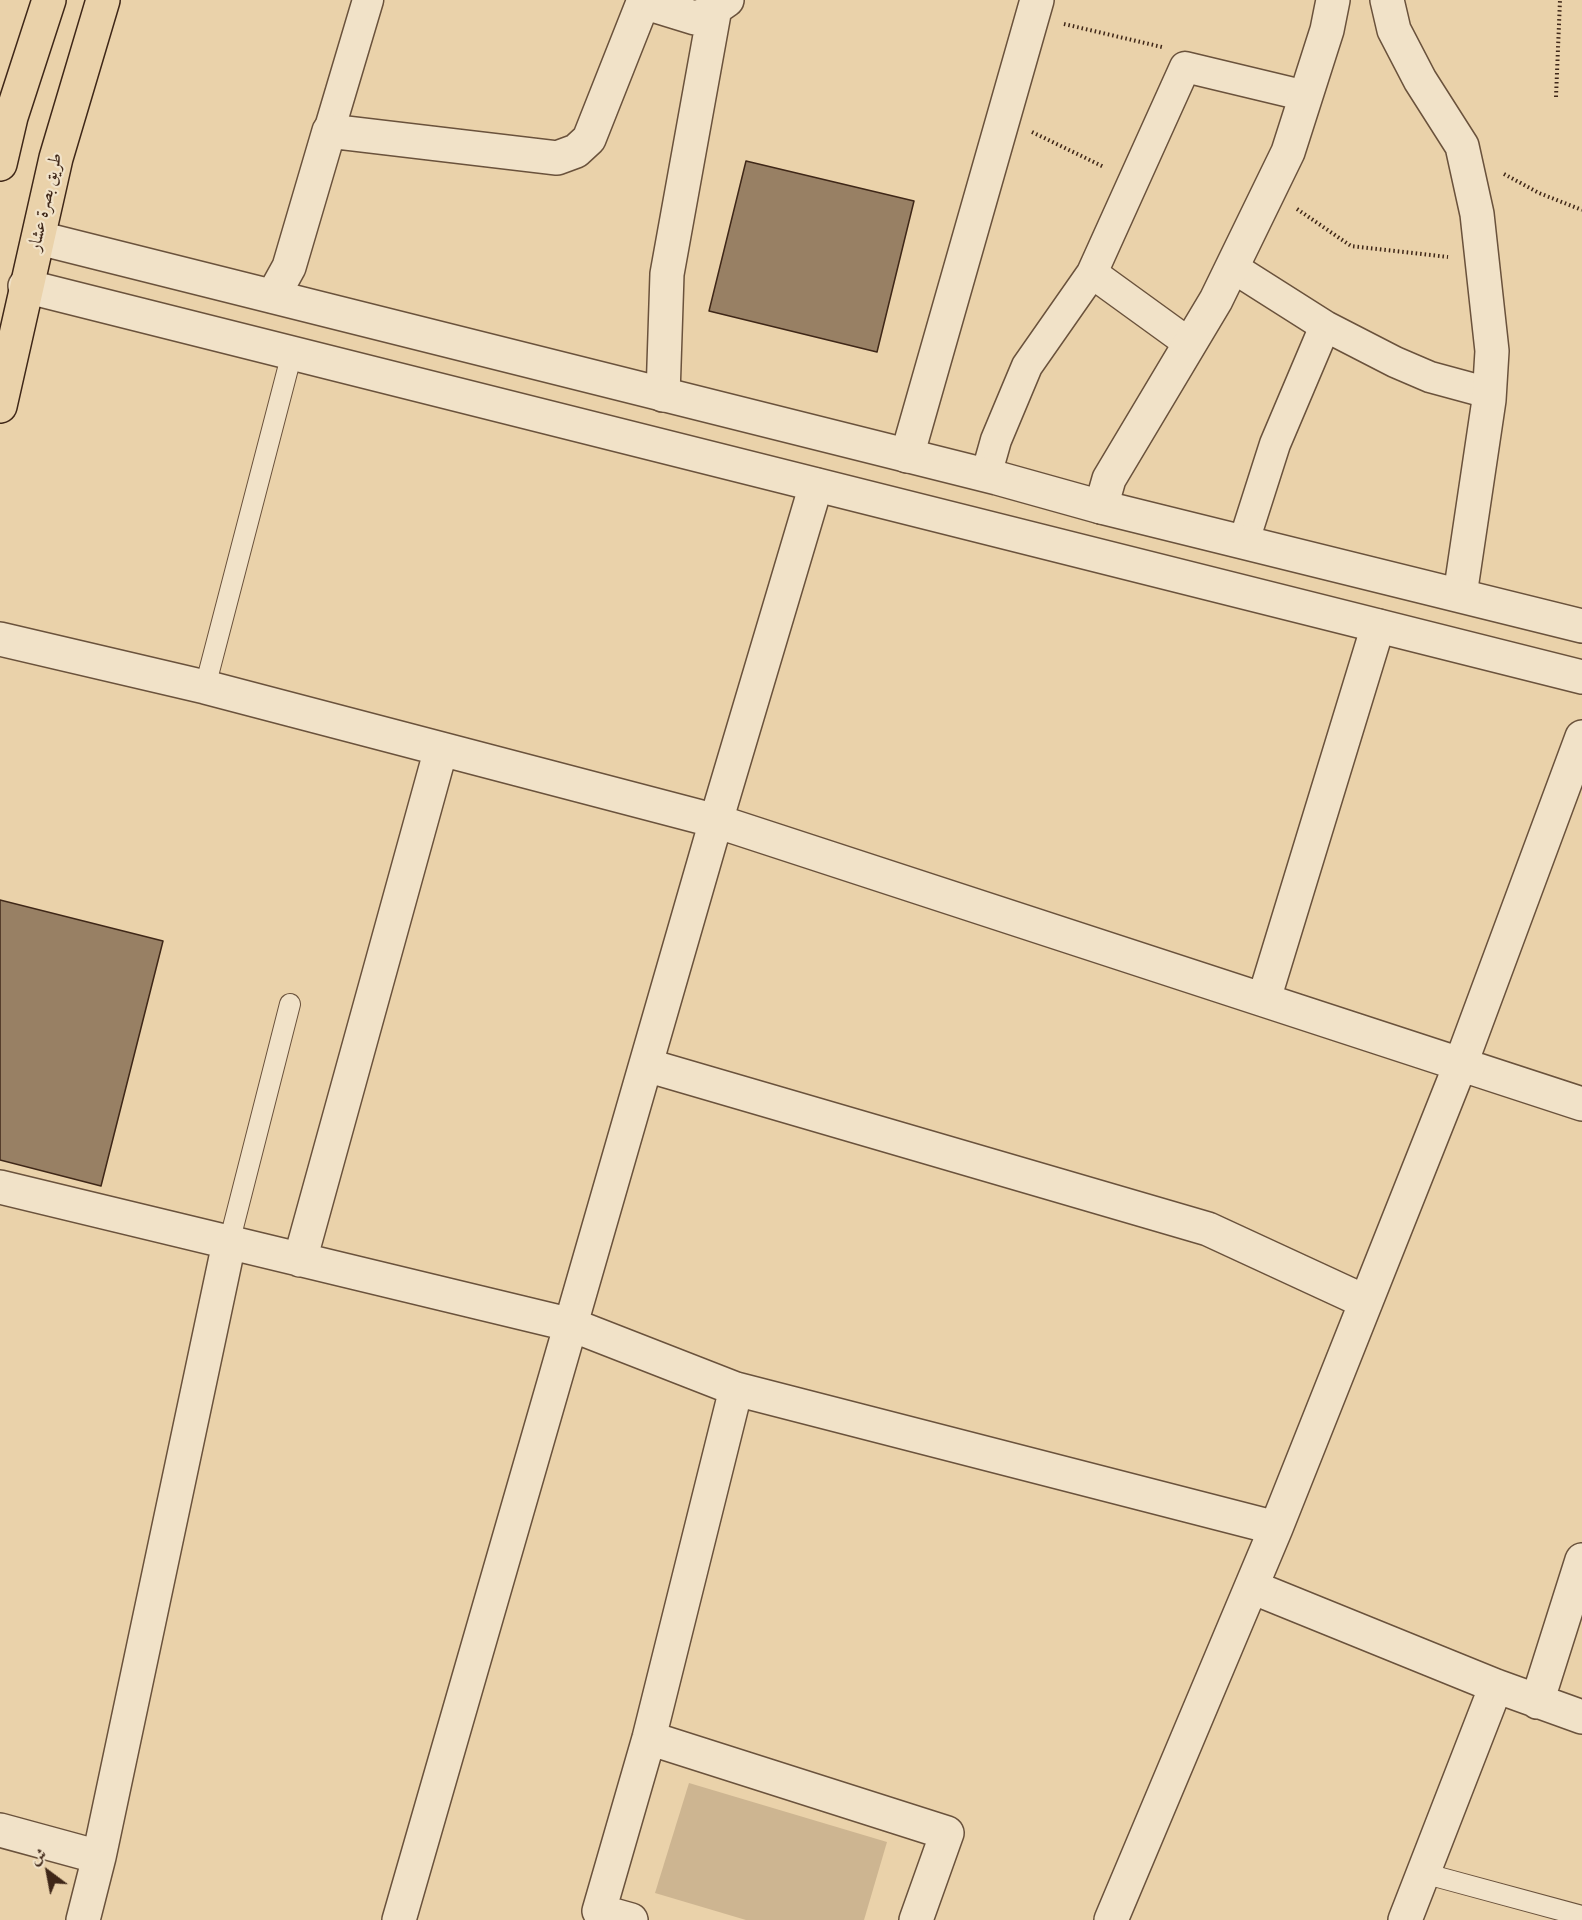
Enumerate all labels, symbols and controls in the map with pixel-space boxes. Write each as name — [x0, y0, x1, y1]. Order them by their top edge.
street label: طريق بصرة عشار — [24, 151, 68, 253]
north arrow — [18, 1842, 78, 1902]
text: ش — [26, 1844, 50, 1869]

